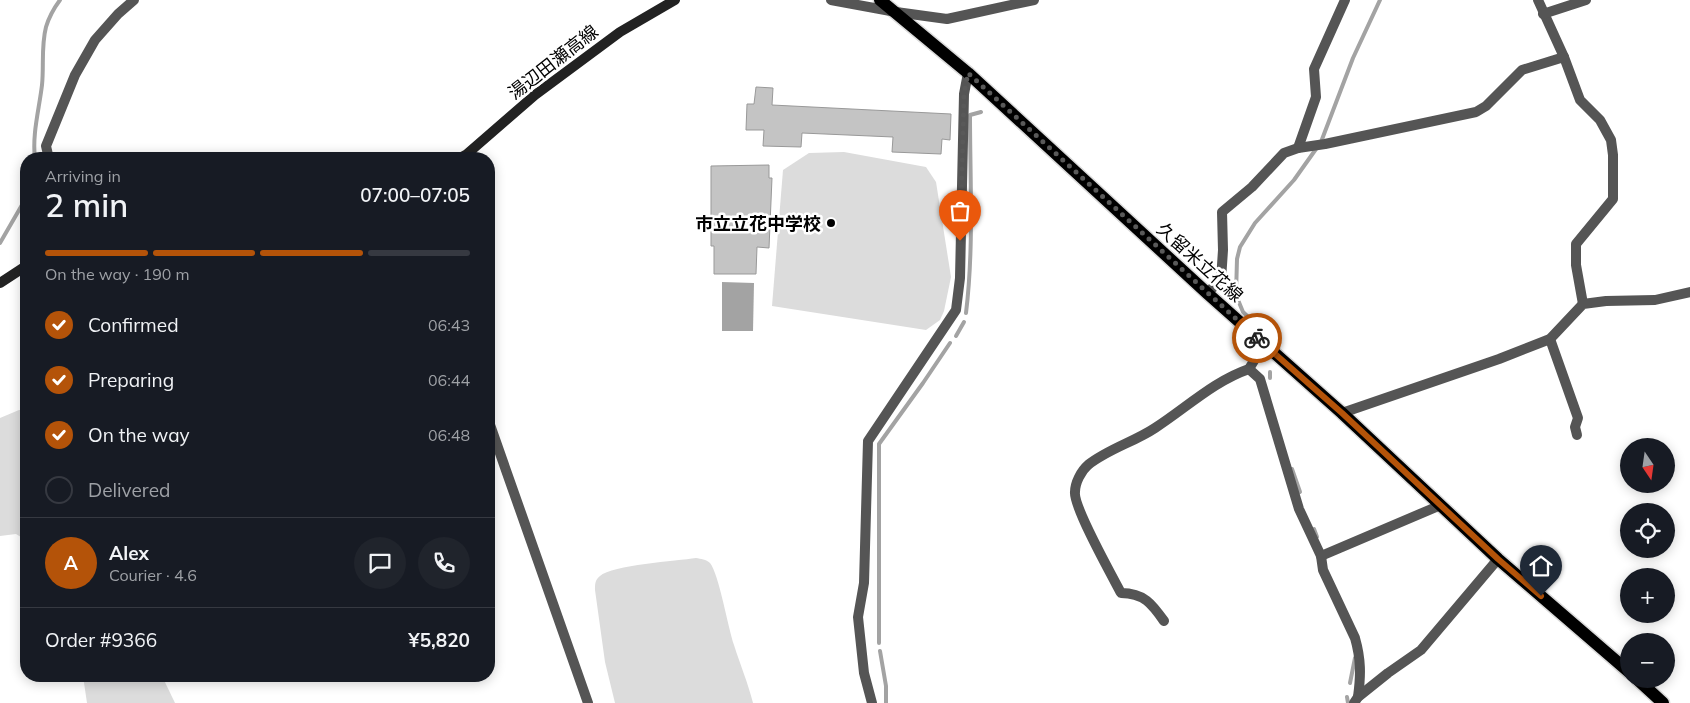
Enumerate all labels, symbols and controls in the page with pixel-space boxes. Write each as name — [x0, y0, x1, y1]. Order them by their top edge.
street label: 湯辺田瀬高線 — [503, 20, 603, 104]
text: Arriving in — [45, 166, 121, 186]
text: 07:00–07:05 — [360, 183, 470, 207]
text: 2 min — [45, 185, 128, 225]
pin — [939, 190, 981, 241]
icon: bag — [946, 197, 974, 225]
place label: 市立立花中学校 — [695, 212, 821, 235]
marker: 市立立花中学校 — [825, 217, 837, 229]
street label: 久留米立花線 — [1152, 217, 1248, 307]
text: On the way · 190 m — [45, 264, 190, 284]
icon: check — [45, 311, 73, 339]
text: Confirmed — [88, 313, 179, 337]
courier — [1232, 313, 1282, 363]
text: 06:43 — [428, 315, 470, 335]
icon: bike — [1243, 324, 1271, 352]
icon: check — [45, 366, 73, 394]
text: Preparing — [88, 368, 174, 392]
text: 06:44 — [428, 370, 470, 390]
icon: check — [45, 421, 73, 449]
text: On the way — [88, 423, 190, 447]
text: 06:48 — [428, 425, 470, 445]
north arrow — [1620, 438, 1675, 492]
map controls — [1620, 438, 1675, 688]
text: Delivered — [88, 478, 170, 502]
button: locate — [1620, 503, 1675, 558]
button: chat — [354, 537, 406, 589]
button: phone — [418, 537, 470, 589]
text: Alex — [109, 541, 149, 565]
pin — [1520, 545, 1562, 596]
text: A — [64, 551, 78, 575]
icon: home — [1527, 552, 1555, 580]
text: Courier · 4.6 — [109, 565, 197, 585]
button: + — [1620, 568, 1675, 623]
text: Order #9366 — [45, 628, 157, 652]
text: ¥5,820 — [408, 628, 470, 652]
button: − — [1620, 633, 1675, 688]

